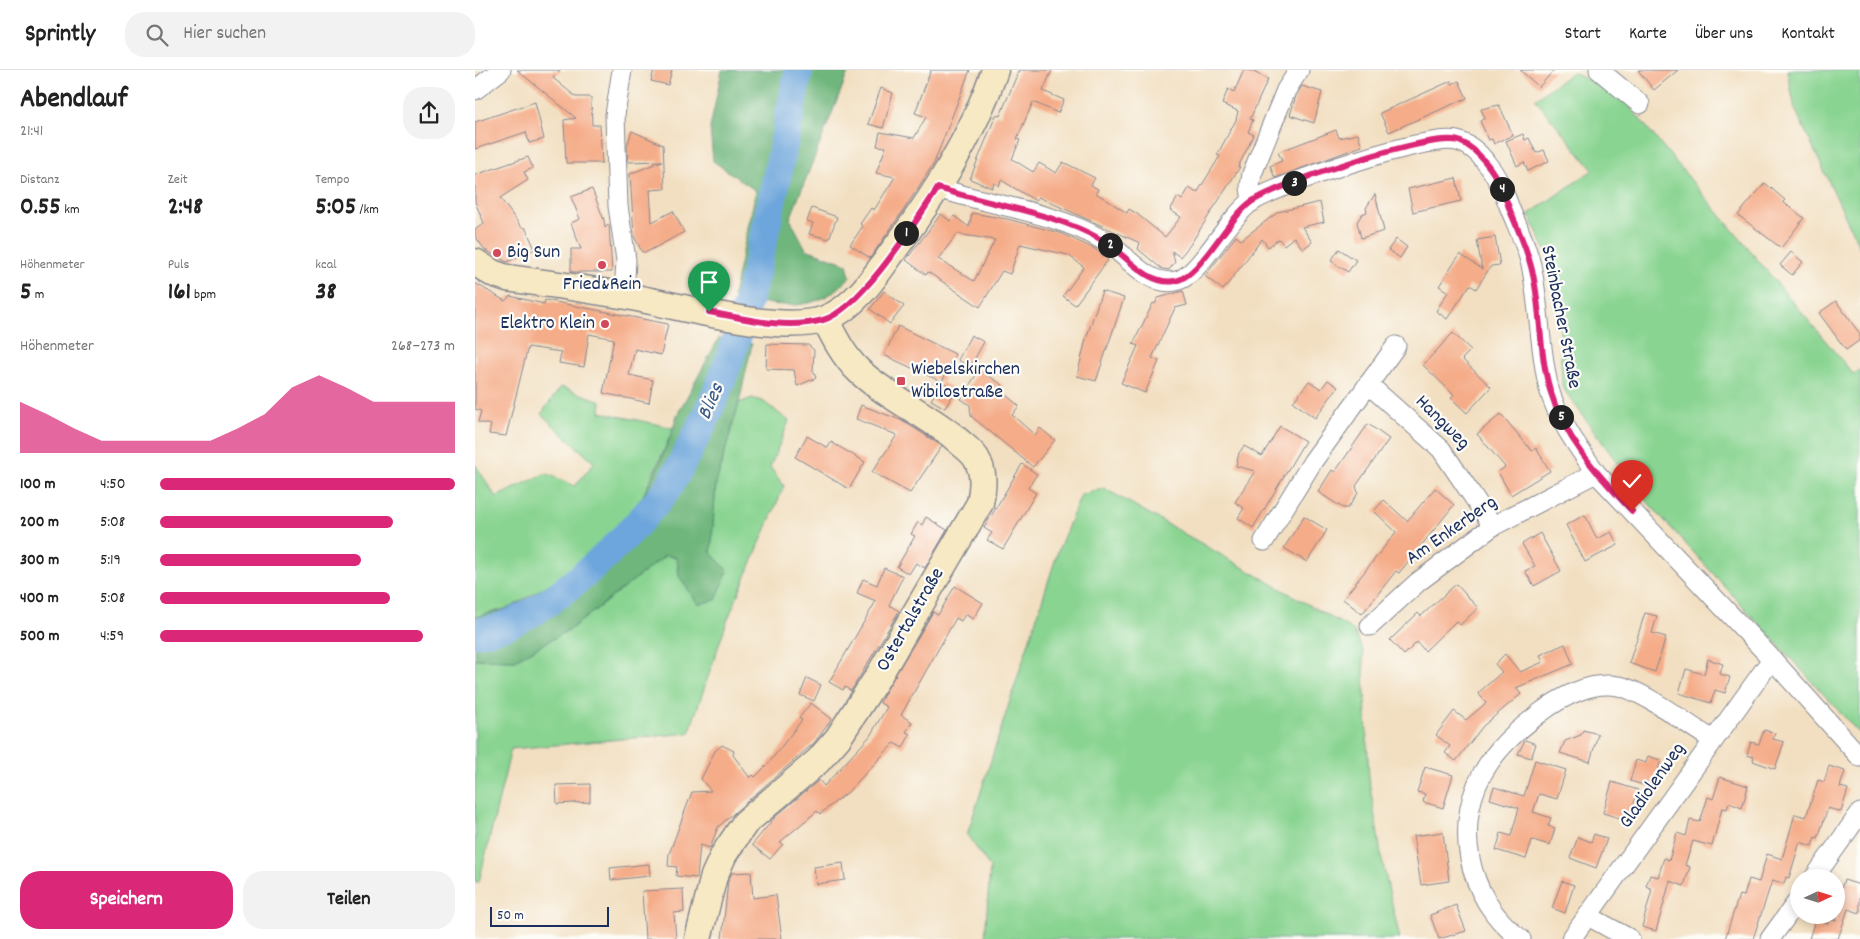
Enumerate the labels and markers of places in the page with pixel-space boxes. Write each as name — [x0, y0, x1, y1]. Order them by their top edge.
pin: 3 — [1281, 170, 1307, 196]
pin: 4 — [1489, 176, 1515, 202]
pin: 1 — [893, 220, 919, 246]
pin: 2 — [1097, 232, 1123, 258]
place label: Big Sun — [507, 239, 560, 267]
marker: Big Sun — [491, 247, 503, 259]
marker: Fried&Rein — [596, 259, 608, 271]
pin — [688, 261, 730, 312]
place label: Fried&Rein — [563, 271, 641, 299]
place label: Elektro Klein — [500, 310, 595, 338]
marker: Elektro Klein — [599, 318, 611, 330]
place label: Wiebelskirchen Wibilostraße — [911, 356, 1020, 407]
marker: Wiebelskirchen Wibilostraße — [895, 375, 907, 387]
pin: 5 — [1549, 404, 1573, 430]
pin — [1611, 460, 1653, 511]

